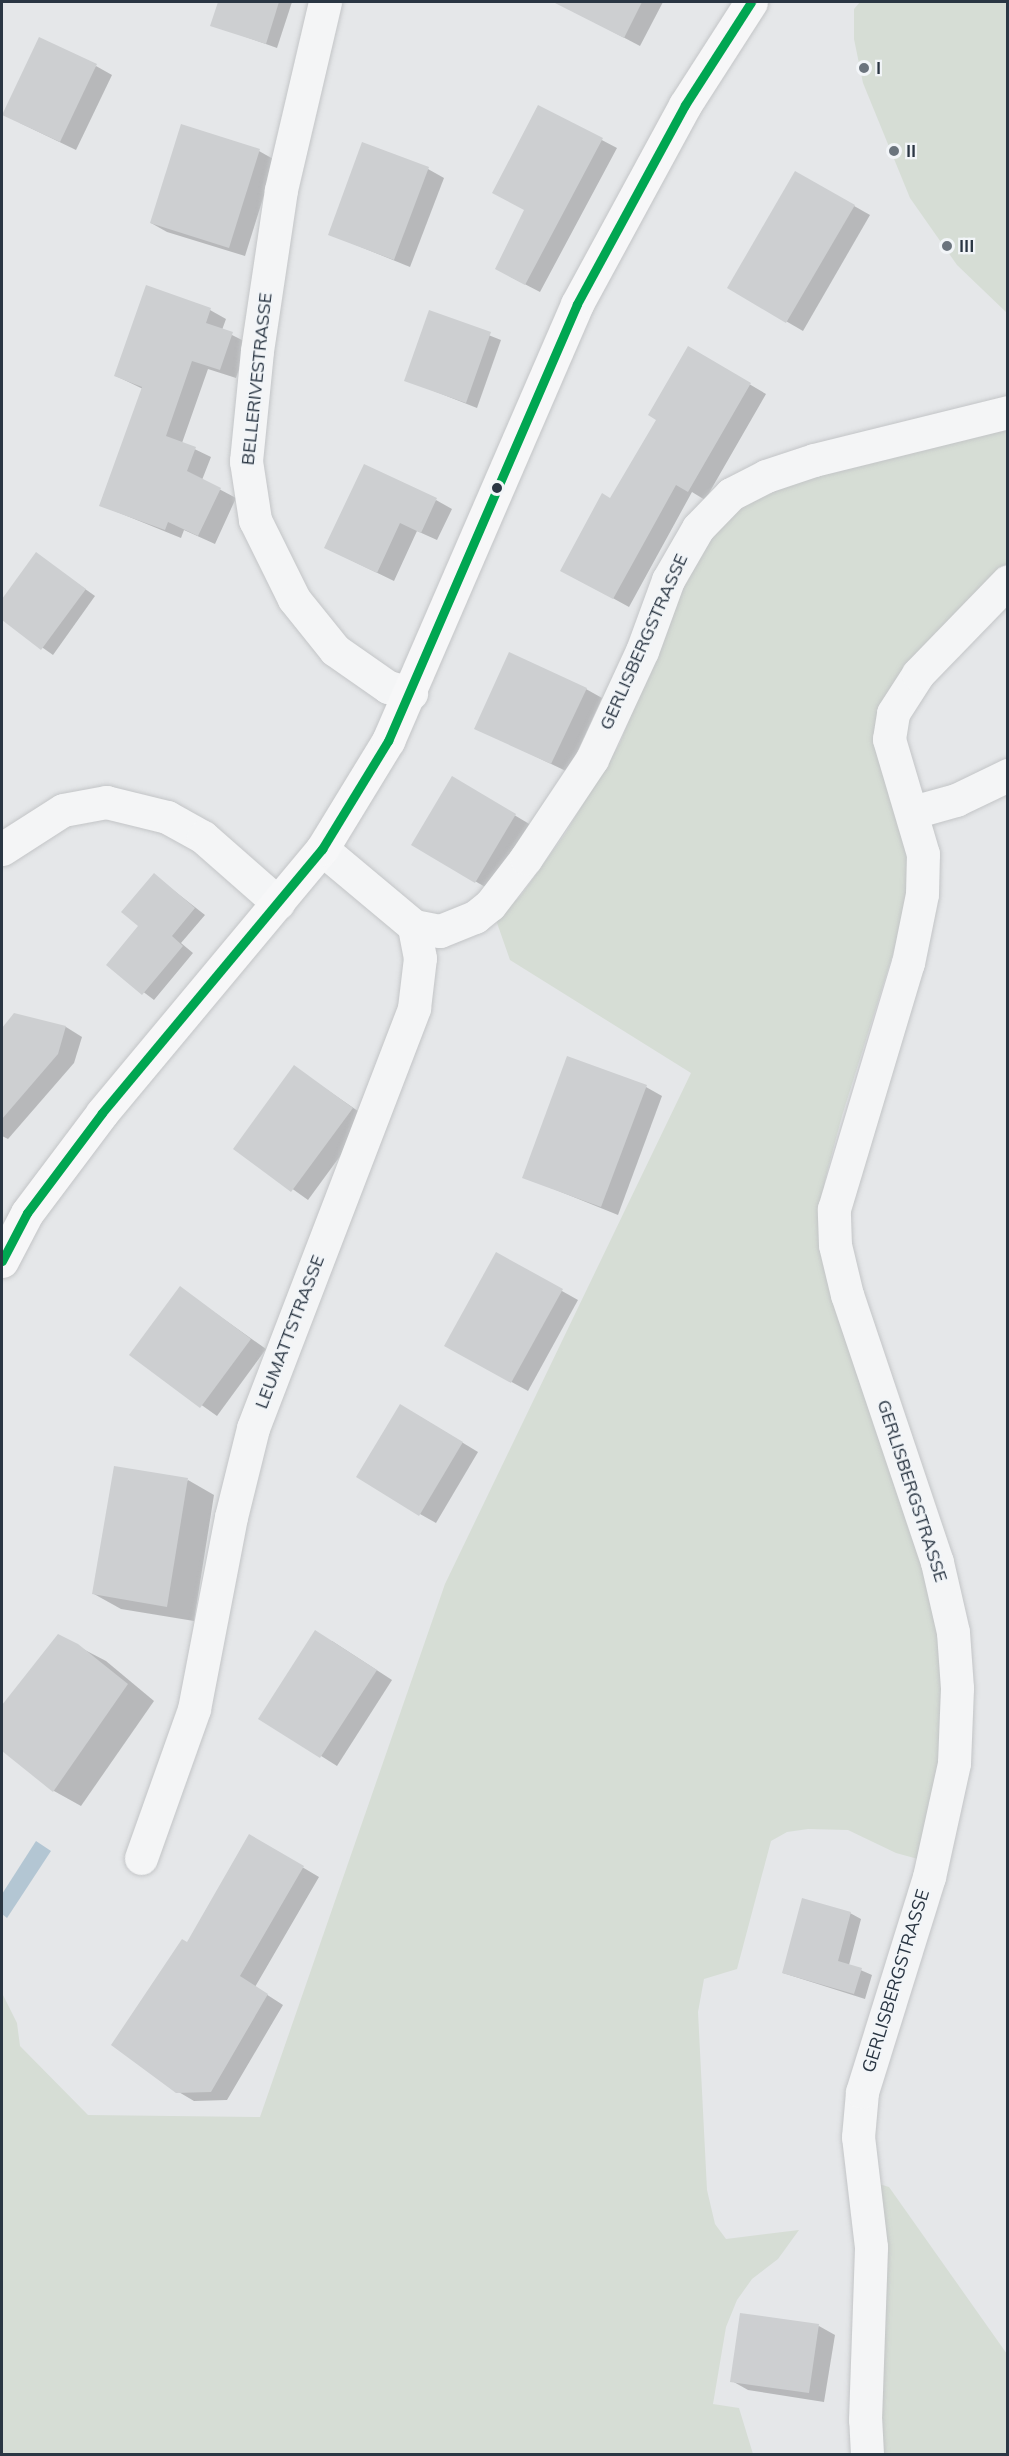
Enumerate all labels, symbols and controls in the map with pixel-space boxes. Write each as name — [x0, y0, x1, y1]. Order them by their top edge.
place label: I — [876, 57, 881, 79]
marker: I — [857, 61, 871, 75]
place label: II — [906, 140, 916, 162]
marker: II — [887, 144, 901, 158]
place label: III — [959, 235, 974, 257]
marker: III — [940, 239, 954, 253]
street label: BELLERIVESTRASSE — [237, 292, 277, 466]
unlabelled marker — [491, 482, 503, 494]
street label: GERLISBERGSTRASSE — [595, 551, 693, 733]
street label: LEUMATTSTRASSE — [251, 1252, 329, 1412]
street label: GERLISBERGSTRASSE — [872, 1397, 952, 1585]
street label: GERLISBERGSTRASSE — [858, 1887, 934, 2075]

